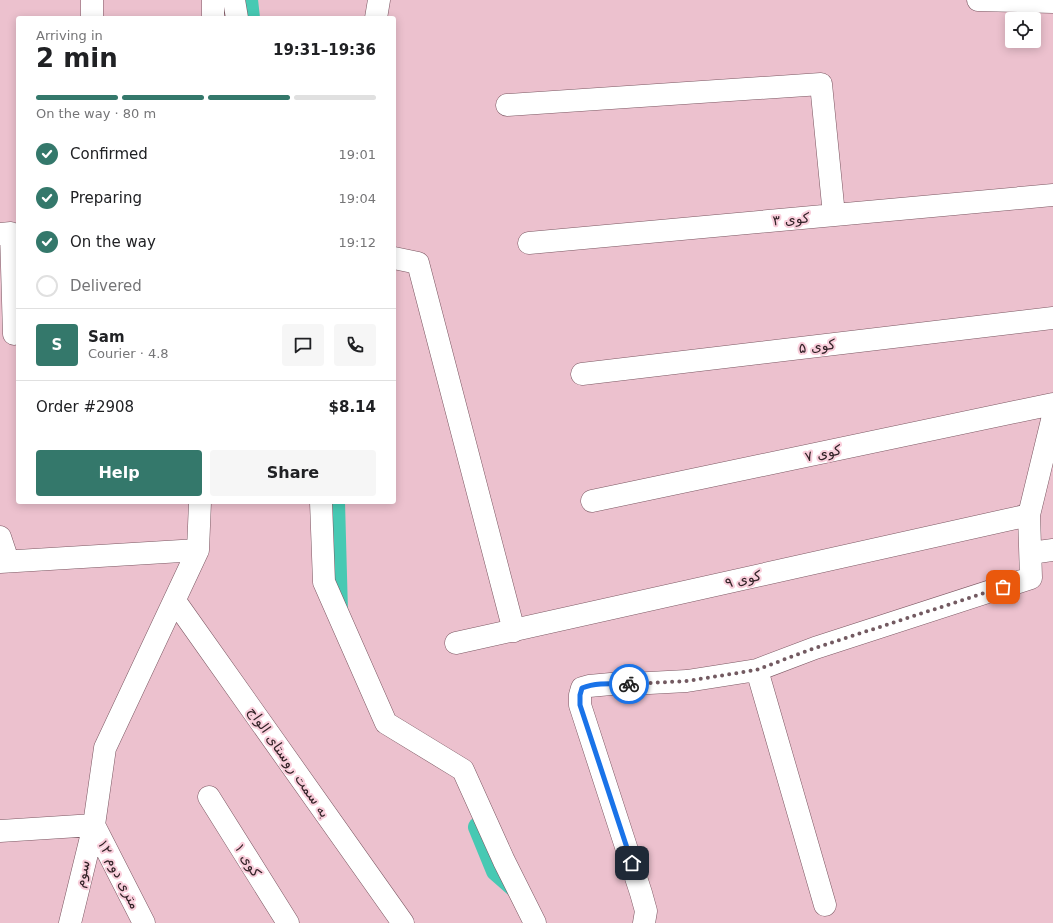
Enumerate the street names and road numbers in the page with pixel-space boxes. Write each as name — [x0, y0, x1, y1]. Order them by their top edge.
street label: کوی ۳ — [772, 209, 810, 230]
street label: کوی ۵ — [798, 336, 837, 357]
street label: کوی ۷ — [803, 441, 843, 466]
street label: کوی ۹ — [723, 567, 763, 592]
street label: به سمت روستای الواج — [244, 704, 333, 821]
street label: ۱۲ متری دوم — [94, 836, 143, 912]
street label: کوی ۱ — [231, 840, 265, 881]
street label: سوم — [71, 859, 94, 889]

